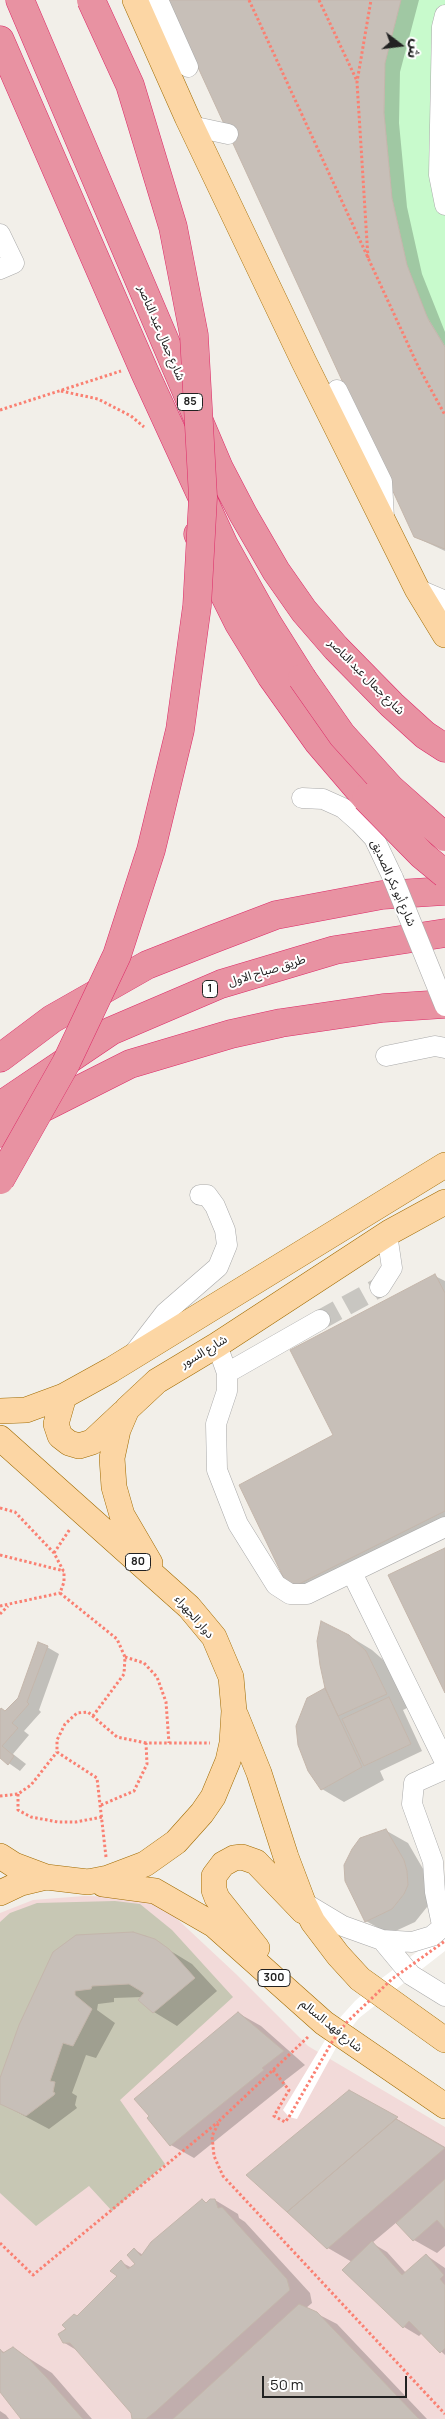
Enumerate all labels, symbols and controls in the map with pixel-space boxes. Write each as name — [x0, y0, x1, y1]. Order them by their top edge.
north arrow — [375, 20, 425, 70]
text: ش — [403, 37, 427, 61]
street label: شارع جمال عبد الناصر — [134, 283, 188, 383]
road number: 85 — [178, 394, 202, 411]
street label: شارع جمال عبد الناصر — [325, 636, 407, 718]
street label: شارع أبو بكر الصديق — [367, 837, 419, 929]
street label: طريق صباح الاول — [227, 952, 307, 990]
road number: 1 — [202, 981, 218, 998]
street label: شارع السور — [178, 1332, 230, 1372]
road number: 80 — [126, 1554, 150, 1570]
street label: دوار الجهراء — [171, 1592, 217, 1642]
road number: 300 — [258, 1970, 290, 1986]
street label: شارع فهد السالم — [297, 1997, 365, 2055]
scale bar — [265, 2366, 410, 2398]
text: 50 m — [270, 2374, 304, 2395]

